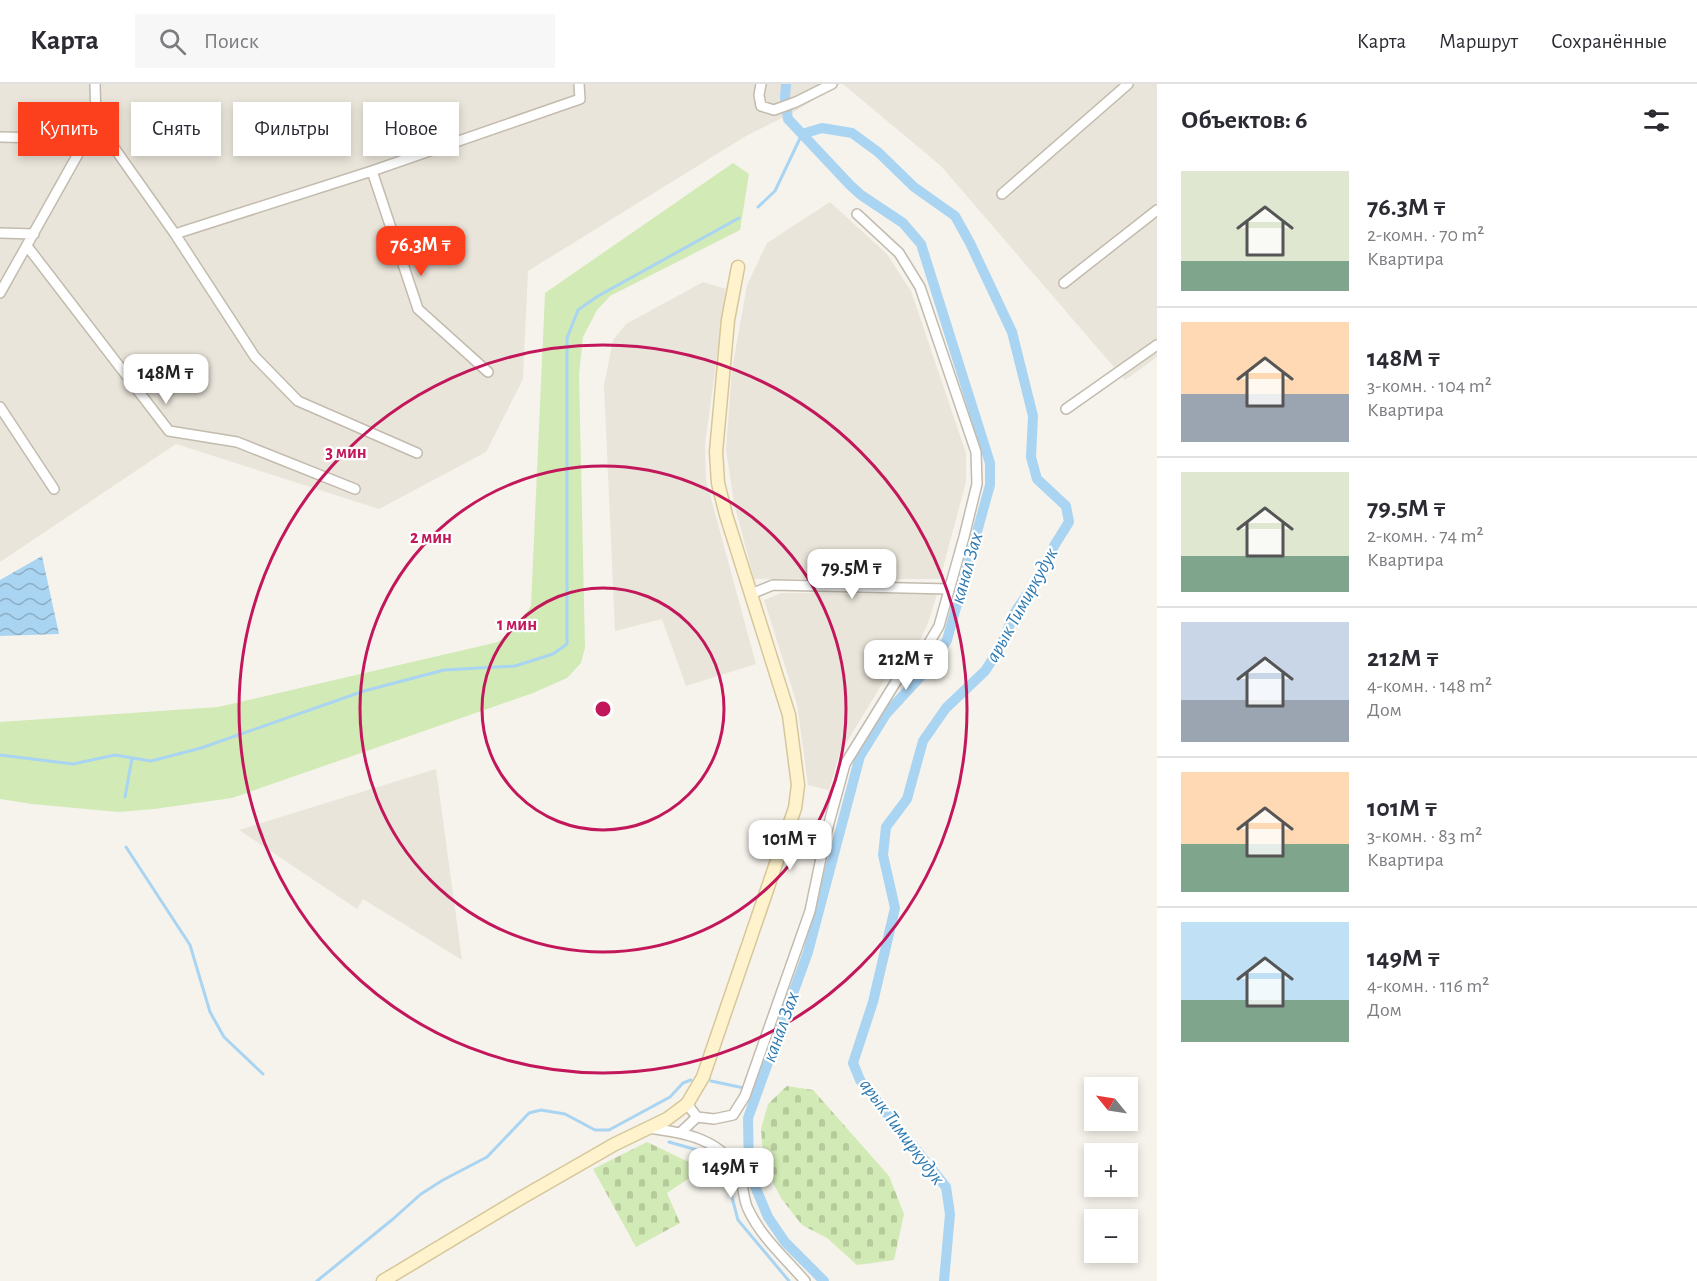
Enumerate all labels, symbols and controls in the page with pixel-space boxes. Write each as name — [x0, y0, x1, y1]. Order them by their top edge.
search box — [135, 14, 555, 68]
icon: search — [156, 25, 189, 58]
text: Карта — [30, 27, 99, 55]
text: Поиск — [204, 30, 259, 52]
text: Карта — [1357, 31, 1406, 52]
text: Маршрут — [1439, 31, 1518, 52]
text: Сохранённые — [1551, 31, 1667, 52]
chip: Купить — [18, 102, 119, 156]
chip: Снять — [131, 102, 221, 156]
chip: Фильтры — [233, 102, 351, 156]
chip: Новое — [363, 102, 459, 156]
icon: filters — [1640, 104, 1673, 137]
text: Объектов: 6 — [1181, 107, 1308, 133]
text: 76.3M ₸ — [1367, 194, 1447, 220]
icon: home — [1229, 195, 1301, 267]
text: 2-комн. · 70 m² — [1367, 225, 1484, 245]
pin: 76.3M ₸ — [366, 226, 476, 277]
text: 76.3M ₸ — [390, 235, 452, 255]
text: Квартира — [1367, 249, 1444, 269]
text: 148M ₸ — [1367, 345, 1441, 371]
icon: home — [1229, 346, 1301, 418]
pin: 148M ₸ — [117, 354, 215, 405]
text: 148M ₸ — [138, 363, 194, 383]
text: 3-комн. · 104 m² — [1367, 376, 1492, 396]
text: Квартира — [1367, 400, 1444, 420]
text: 3 мин — [325, 444, 367, 462]
text: 79.5M ₸ — [1367, 495, 1447, 521]
icon: home — [1229, 496, 1301, 568]
text: 2-комн. · 74 m² — [1367, 526, 1483, 546]
text: 2 мин — [410, 529, 452, 547]
water label: канал Зах — [947, 530, 987, 606]
water label: арык Тимиркудук — [982, 544, 1062, 666]
pin: 79.5M ₸ — [797, 549, 907, 600]
text: Квартира — [1367, 550, 1444, 570]
text: 79.5M ₸ — [821, 558, 883, 578]
text: 1 мин — [497, 616, 537, 634]
pin: 212M ₸ — [857, 640, 955, 691]
text: 212M ₸ — [1367, 645, 1440, 671]
icon: home — [1229, 646, 1301, 718]
text: 212M ₸ — [878, 649, 934, 669]
text: 4-комн. · 148 m² — [1367, 676, 1492, 696]
centre of rings — [593, 699, 613, 719]
text: Дом — [1367, 700, 1402, 720]
text: 101M ₸ — [1367, 795, 1438, 821]
icon: home — [1229, 796, 1301, 868]
pin: 101M ₸ — [741, 820, 839, 871]
text: 3-комн. · 83 m² — [1367, 826, 1482, 846]
text: 101M ₸ — [763, 829, 817, 849]
text: Квартира — [1367, 850, 1444, 870]
text: 149M ₸ — [1367, 945, 1441, 971]
icon: home — [1229, 946, 1301, 1018]
text: 4-комн. · 116 m² — [1367, 976, 1489, 996]
water label: канал Зах — [759, 989, 803, 1065]
text: Дом — [1367, 1000, 1402, 1020]
water label: арык Тимиркудук — [856, 1075, 949, 1189]
north arrow — [1084, 1077, 1138, 1131]
map controls — [1084, 1077, 1138, 1263]
button: + — [1084, 1143, 1138, 1197]
pin: 149M ₸ — [682, 1148, 780, 1199]
text: 149M ₸ — [703, 1157, 759, 1177]
button: − — [1084, 1209, 1138, 1263]

